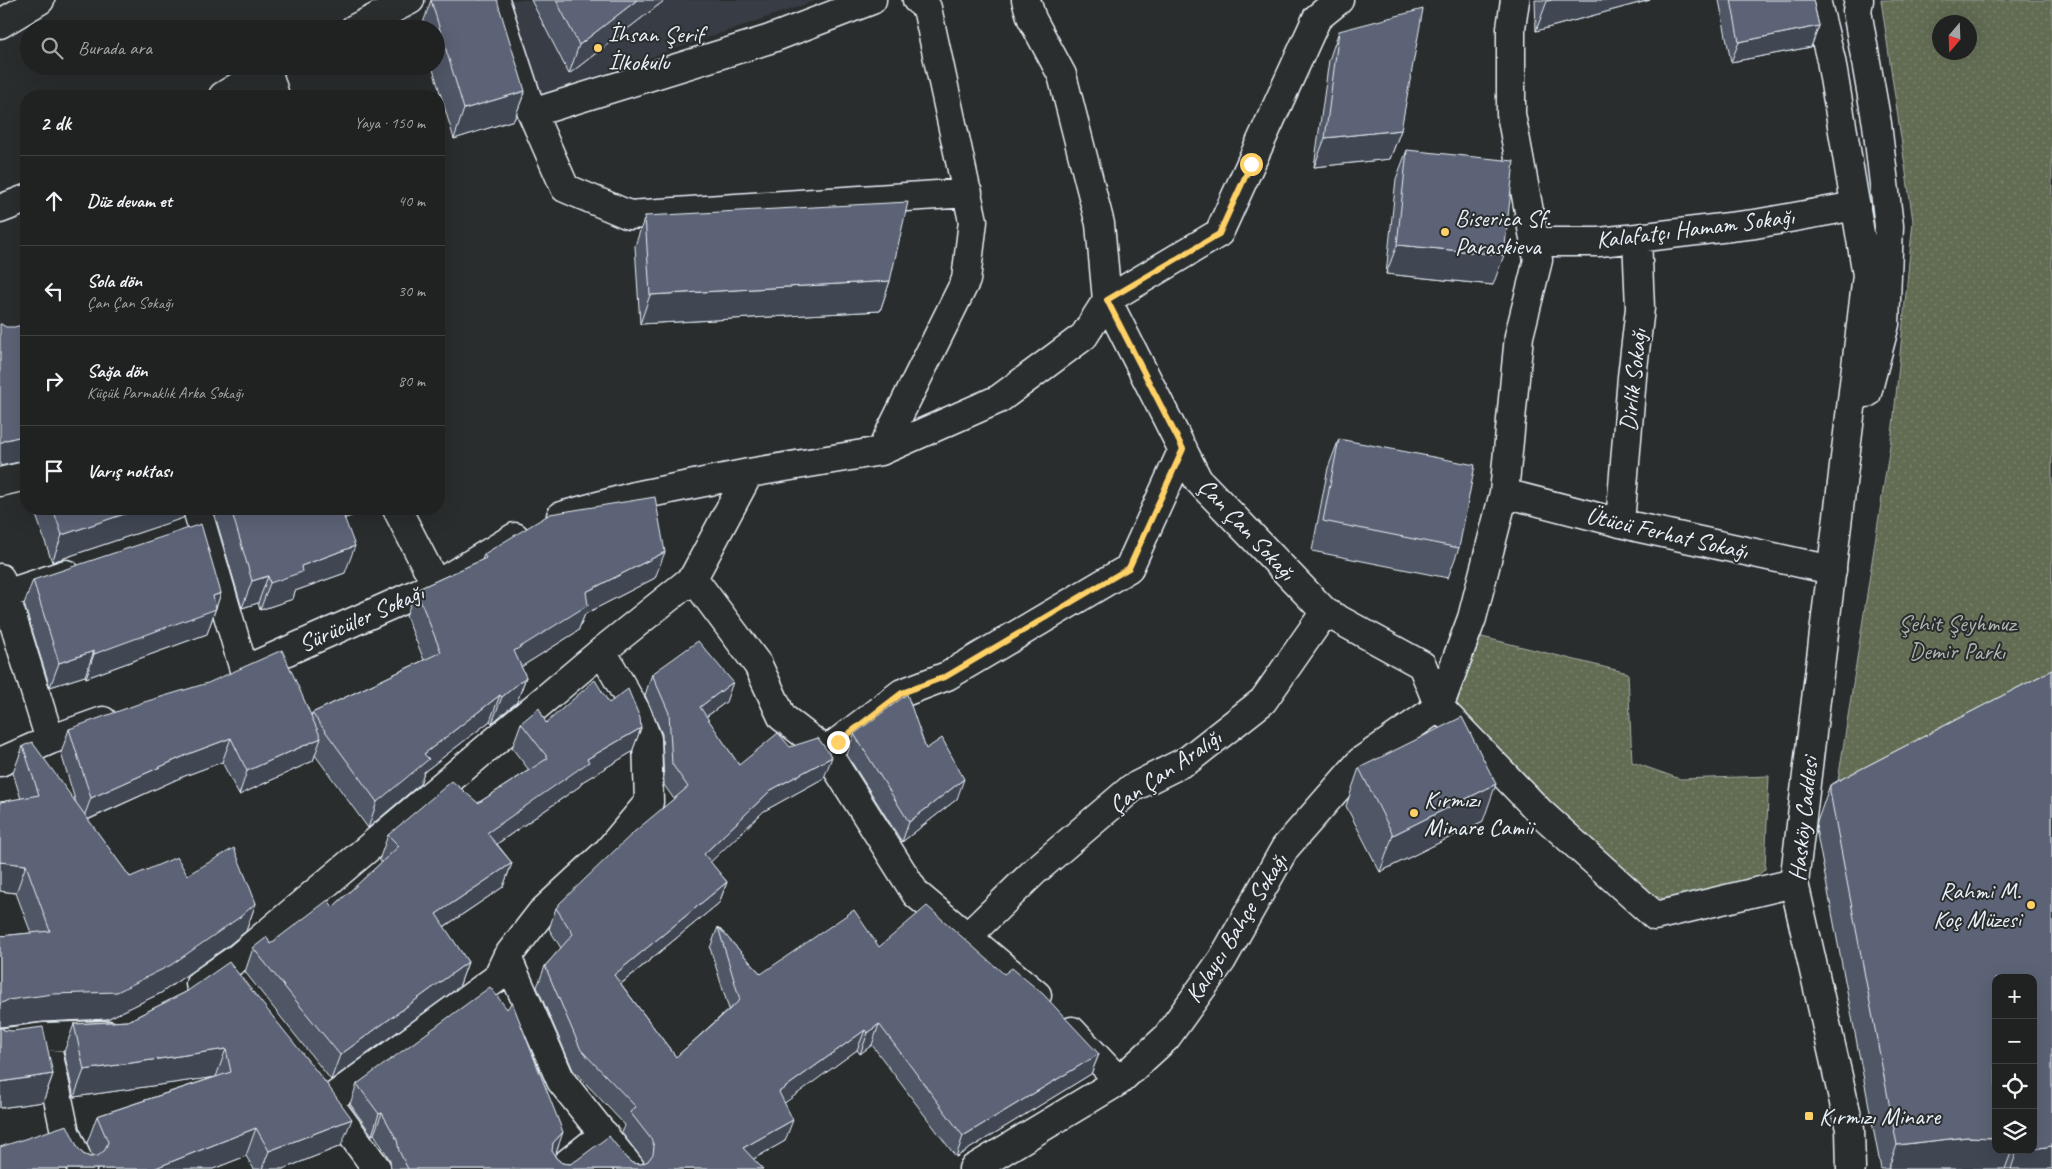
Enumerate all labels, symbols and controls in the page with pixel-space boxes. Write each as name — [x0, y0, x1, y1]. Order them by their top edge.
north arrow — [1932, 15, 1977, 60]
place label: İhsan Şerif İlkokulu — [608, 19, 709, 77]
search box — [20, 20, 445, 75]
icon: search — [38, 34, 66, 62]
text: Burada ara — [78, 36, 152, 60]
marker: İhsan Şerif İlkokulu — [592, 42, 604, 54]
text: 2 dk — [40, 110, 71, 136]
text: Yaya · 150 m — [354, 113, 425, 133]
route start — [1240, 153, 1263, 176]
icon: ahead — [40, 187, 68, 215]
text: Düz devam et — [87, 189, 172, 213]
text: 40 m — [398, 191, 425, 211]
street label: Kalafatçı Hamam Sokağı — [1595, 201, 1797, 255]
place label: Biserica Sf. Paraskieva — [1455, 203, 1551, 261]
marker: Biserica Sf. Paraskieva — [1439, 226, 1451, 238]
text: Sola dön — [87, 269, 142, 293]
icon: left — [40, 277, 68, 305]
text: 30 m — [398, 281, 425, 301]
text: Çan Çan Sokağı — [87, 293, 173, 313]
street label: Dirlik Sokağı — [1613, 326, 1653, 433]
text: Sağa dön — [87, 359, 148, 383]
icon: right — [40, 367, 68, 395]
text: 80 m — [398, 371, 425, 391]
text: Küçük Parmaklık Arka Sokağı — [87, 383, 243, 403]
icon: arrive — [40, 457, 68, 485]
text: Varış noktası — [87, 459, 172, 483]
street label: Çan Çan Sokağı — [1192, 472, 1303, 588]
street label: Ütücü Ferhat Sokağı — [1583, 500, 1752, 567]
street label: Sürücüler Sokağı — [294, 577, 429, 659]
park label: Şehit Şeyhmuz Demir Parkı — [1898, 608, 2018, 666]
street label: Çan Çan Aralığı — [1103, 722, 1228, 820]
route end — [827, 731, 850, 754]
street label: Hasköy Caddesi — [1782, 752, 1825, 883]
place label: Kırmızı Minare Camii — [1424, 784, 1536, 842]
marker: Kırmızı Minare Camii — [1408, 807, 1420, 819]
street label: Kalaycı Bahçe Sokağı — [1178, 846, 1295, 1008]
place label: Rahmi M. Koç Müzesi — [1933, 876, 2024, 934]
marker: Rahmi M. Koç Müzesi — [2025, 899, 2037, 911]
map controls — [1992, 974, 2037, 1154]
button: + — [1992, 974, 2037, 1019]
button: − — [1992, 1019, 2037, 1064]
button: locate — [1992, 1064, 2037, 1109]
place label: Kırmızı Minare — [1819, 1101, 1942, 1131]
button: layers — [1992, 1109, 2037, 1154]
marker: Kırmızı Minare — [1803, 1110, 1815, 1122]

